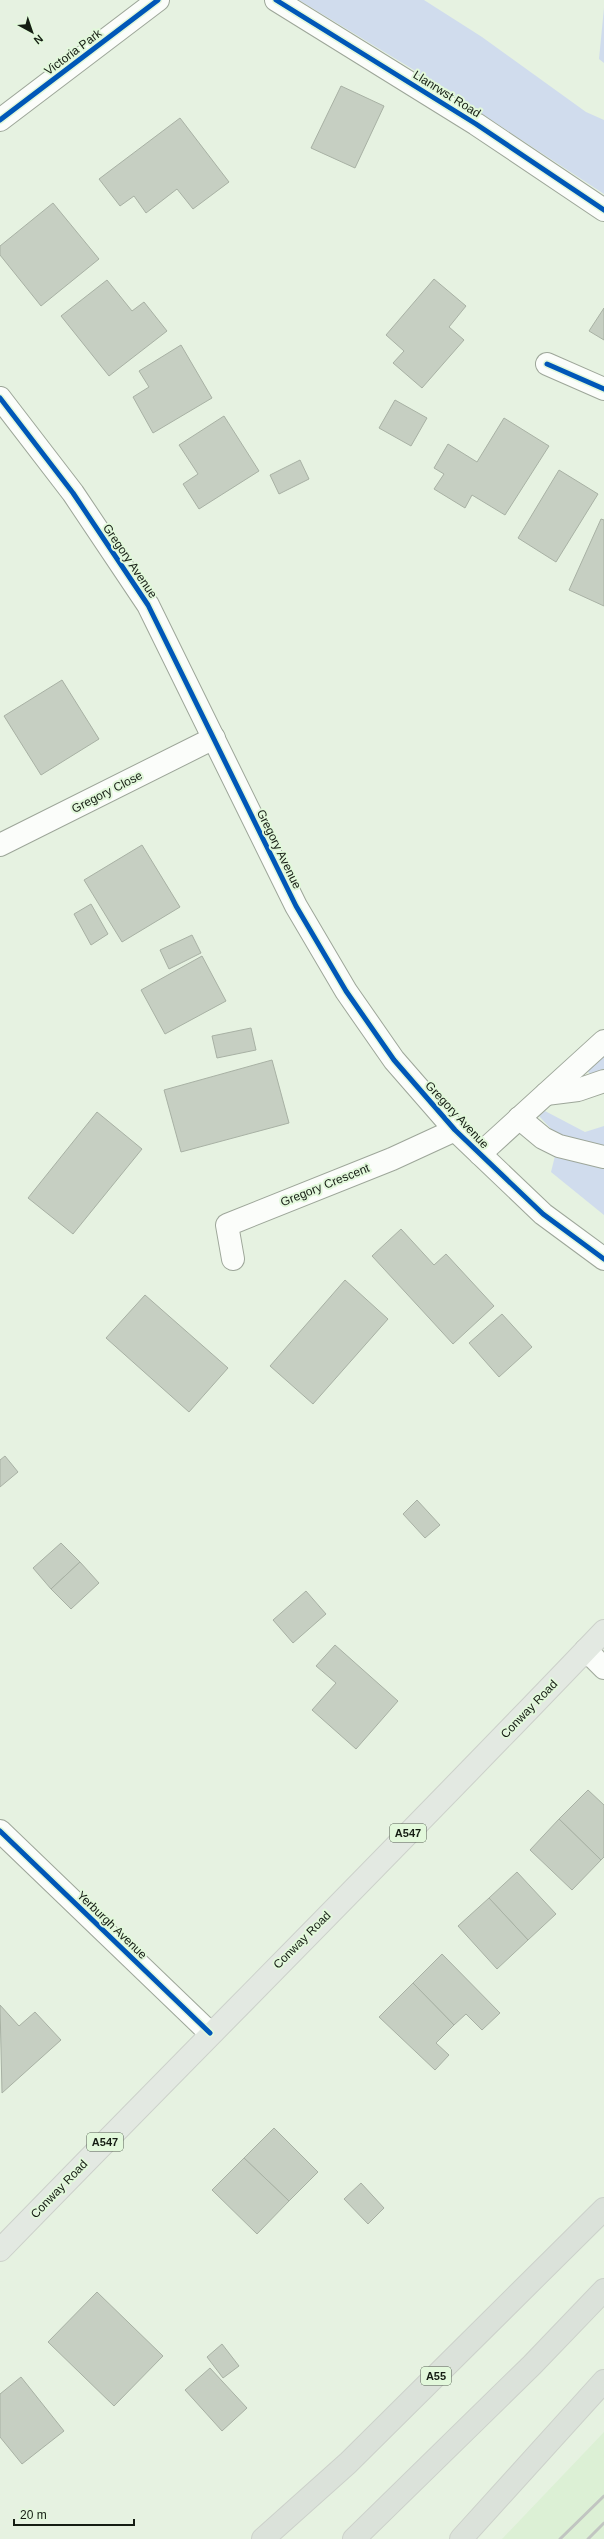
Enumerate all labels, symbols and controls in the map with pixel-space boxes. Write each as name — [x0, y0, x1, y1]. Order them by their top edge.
north arrow — [12, 12, 52, 52]
street label: Victoria Park — [42, 25, 105, 78]
text: N — [31, 33, 45, 47]
street label: Llanrwst Road — [411, 68, 483, 120]
street label: Gregory Avenue — [100, 521, 160, 601]
street label: Gregory Close — [69, 768, 145, 816]
street label: Gregory Avenue — [254, 807, 304, 891]
street label: Gregory Avenue — [422, 1079, 492, 1152]
street label: Gregory Crescent — [278, 1161, 372, 1209]
street label: Conway Road — [498, 1677, 560, 1741]
road number: A547 — [390, 1824, 426, 1842]
street label: Yerburgh Avenue — [74, 1888, 150, 1962]
street label: Conway Road — [270, 1908, 334, 1972]
road number: A547 — [87, 2133, 123, 2151]
street label: Conway Road — [28, 2157, 90, 2221]
road number: A55 — [421, 2367, 451, 2385]
scale bar — [14, 2501, 134, 2527]
text: 20 m — [20, 2508, 47, 2522]

